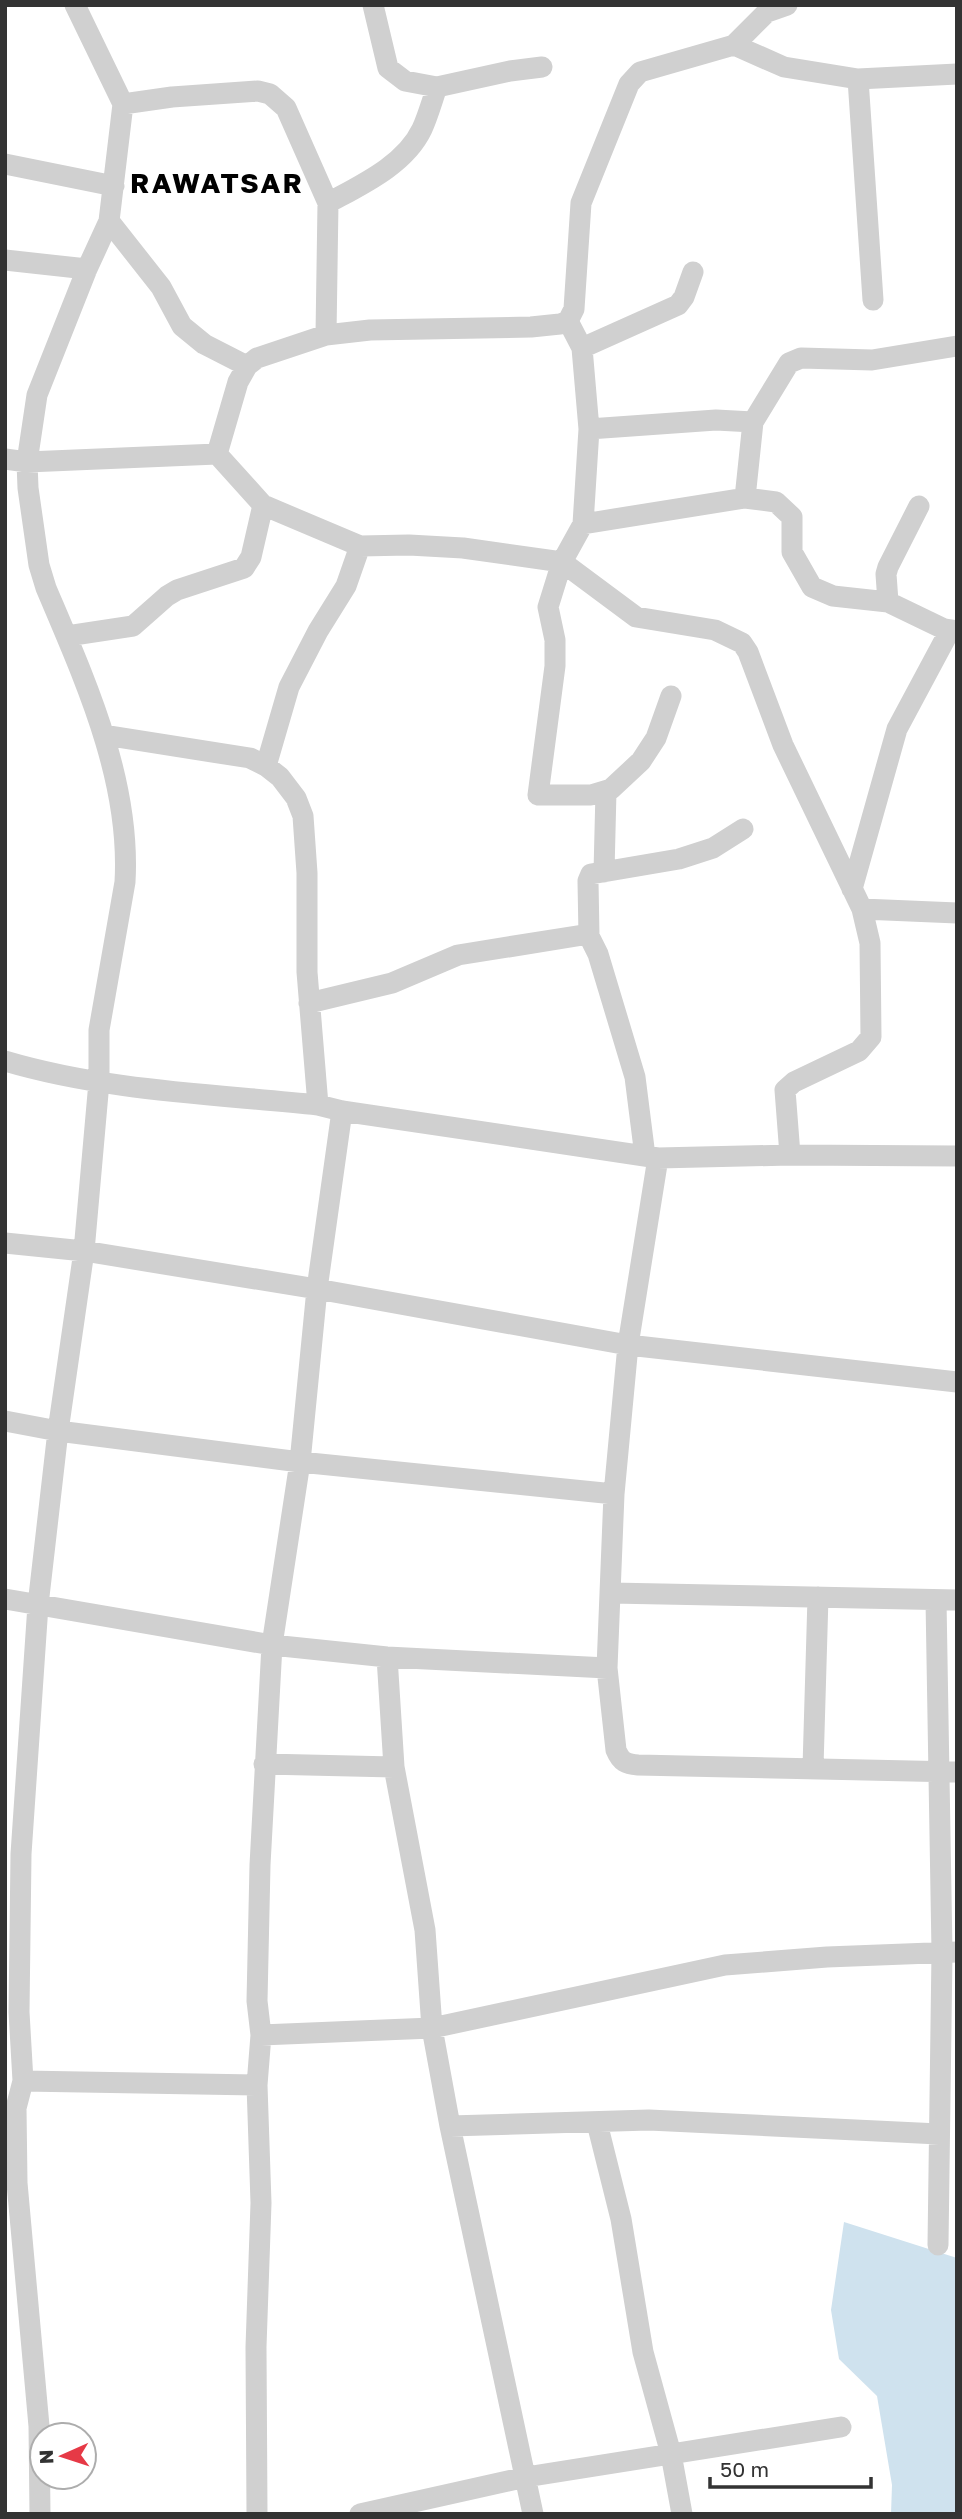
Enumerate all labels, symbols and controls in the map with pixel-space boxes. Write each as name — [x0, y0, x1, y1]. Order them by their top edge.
district label: RAWATSAR — [130, 166, 304, 199]
north arrow — [28, 2421, 98, 2491]
scale bar — [710, 2446, 871, 2490]
text: N — [34, 2449, 57, 2465]
text: 50 m — [720, 2456, 769, 2482]

